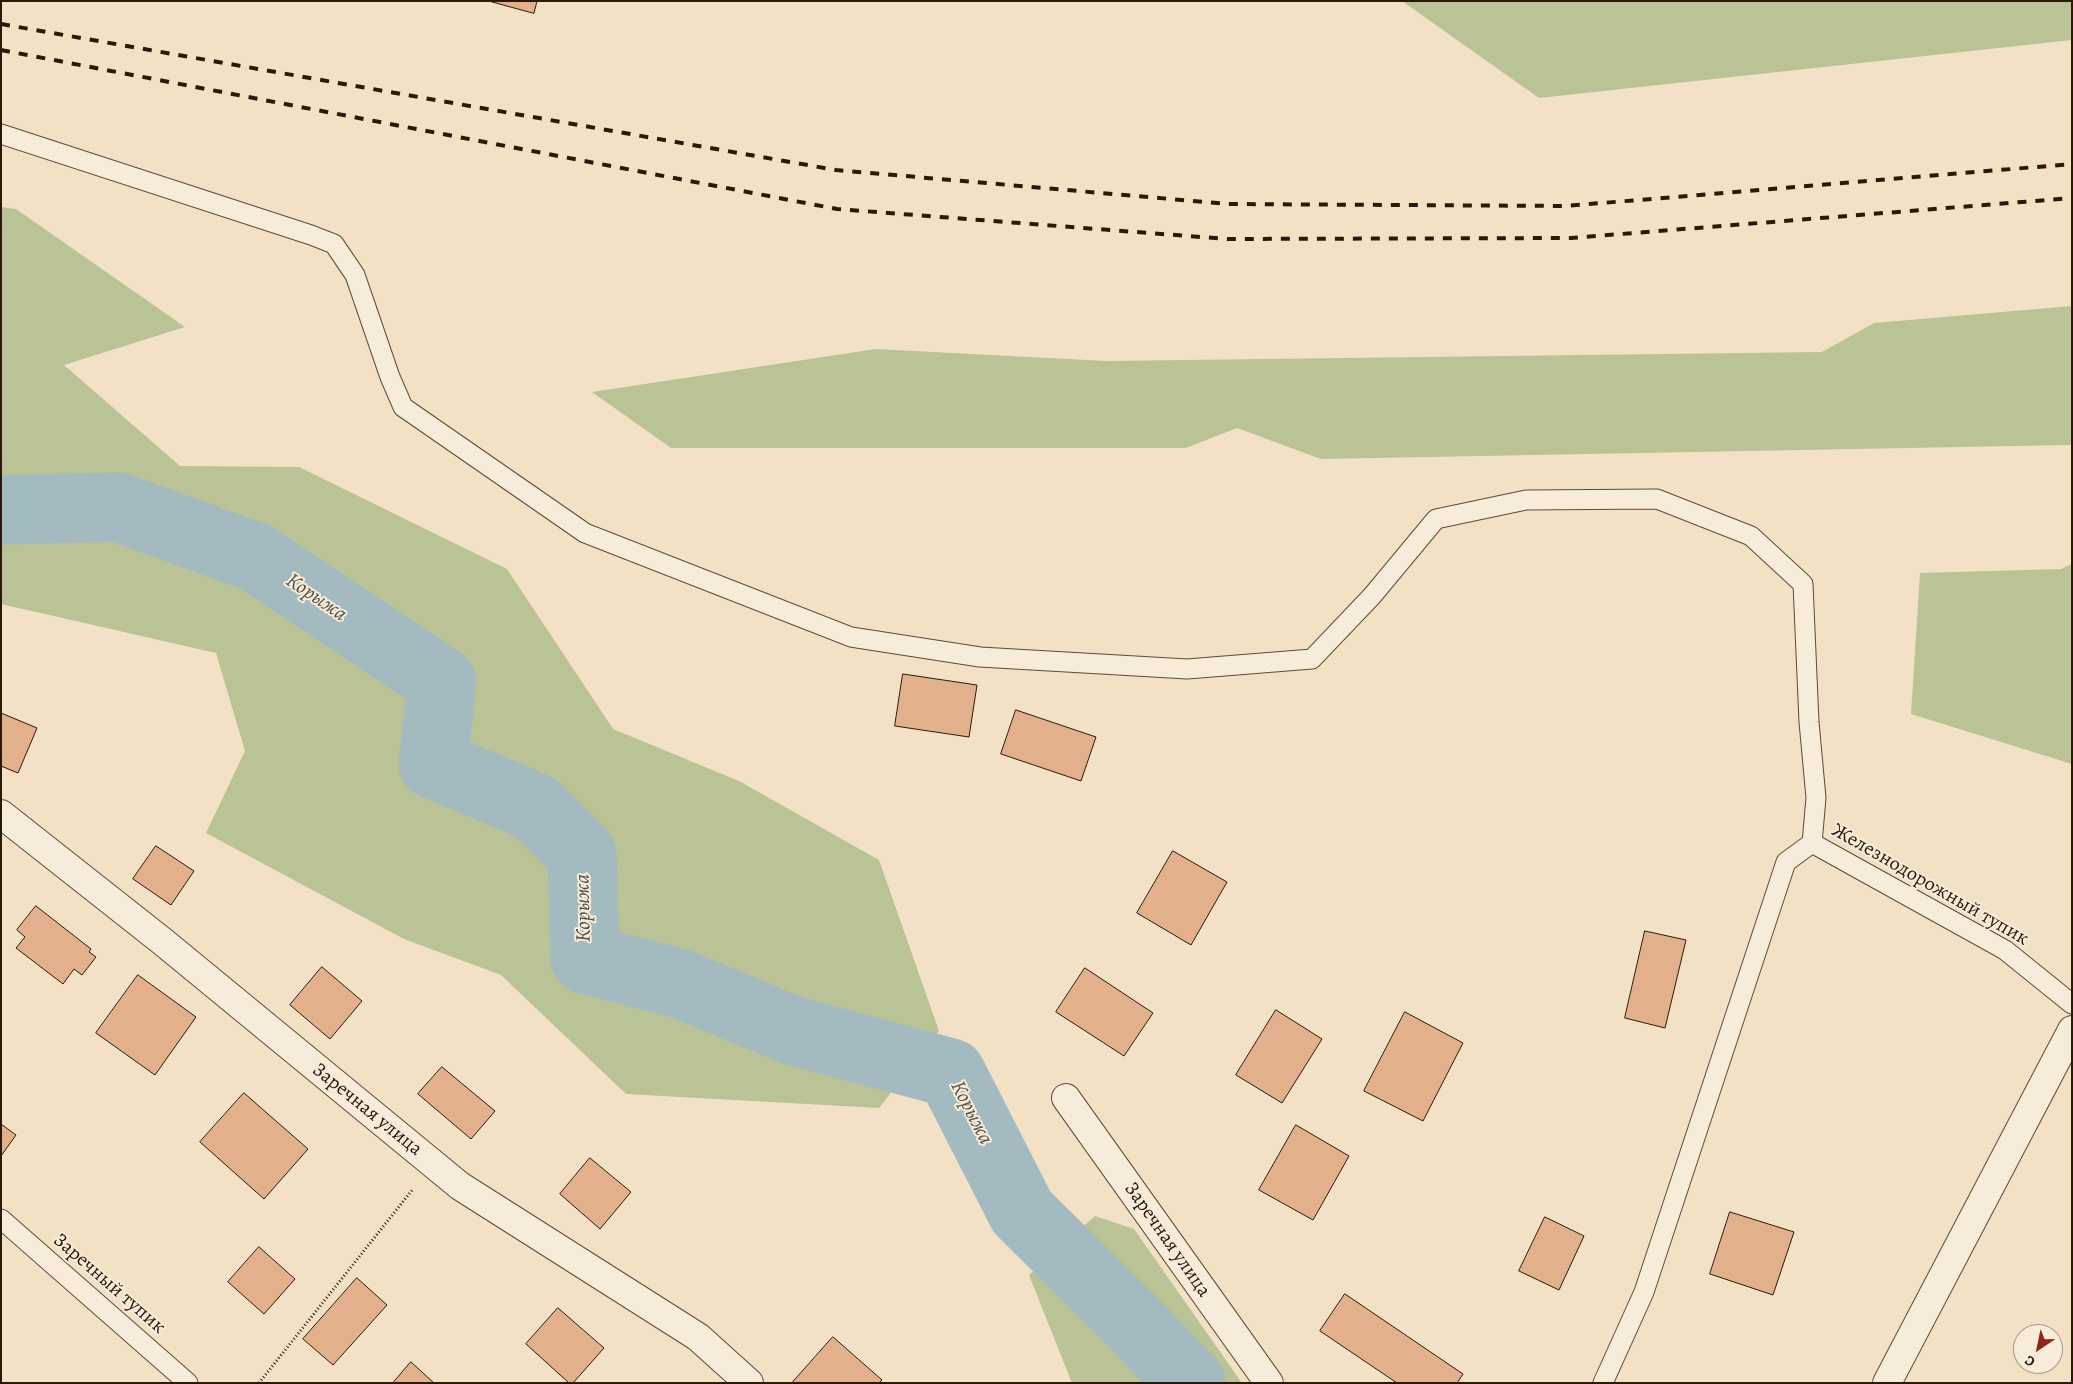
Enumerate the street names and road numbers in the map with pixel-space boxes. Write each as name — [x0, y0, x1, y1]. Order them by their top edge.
street label: Железнодорожный тупик — [1827, 819, 2033, 951]
street label: Заречная улица — [307, 1058, 427, 1162]
street label: Заречная улица — [1119, 1178, 1215, 1302]
street label: Заречный тупик — [48, 1229, 170, 1339]

